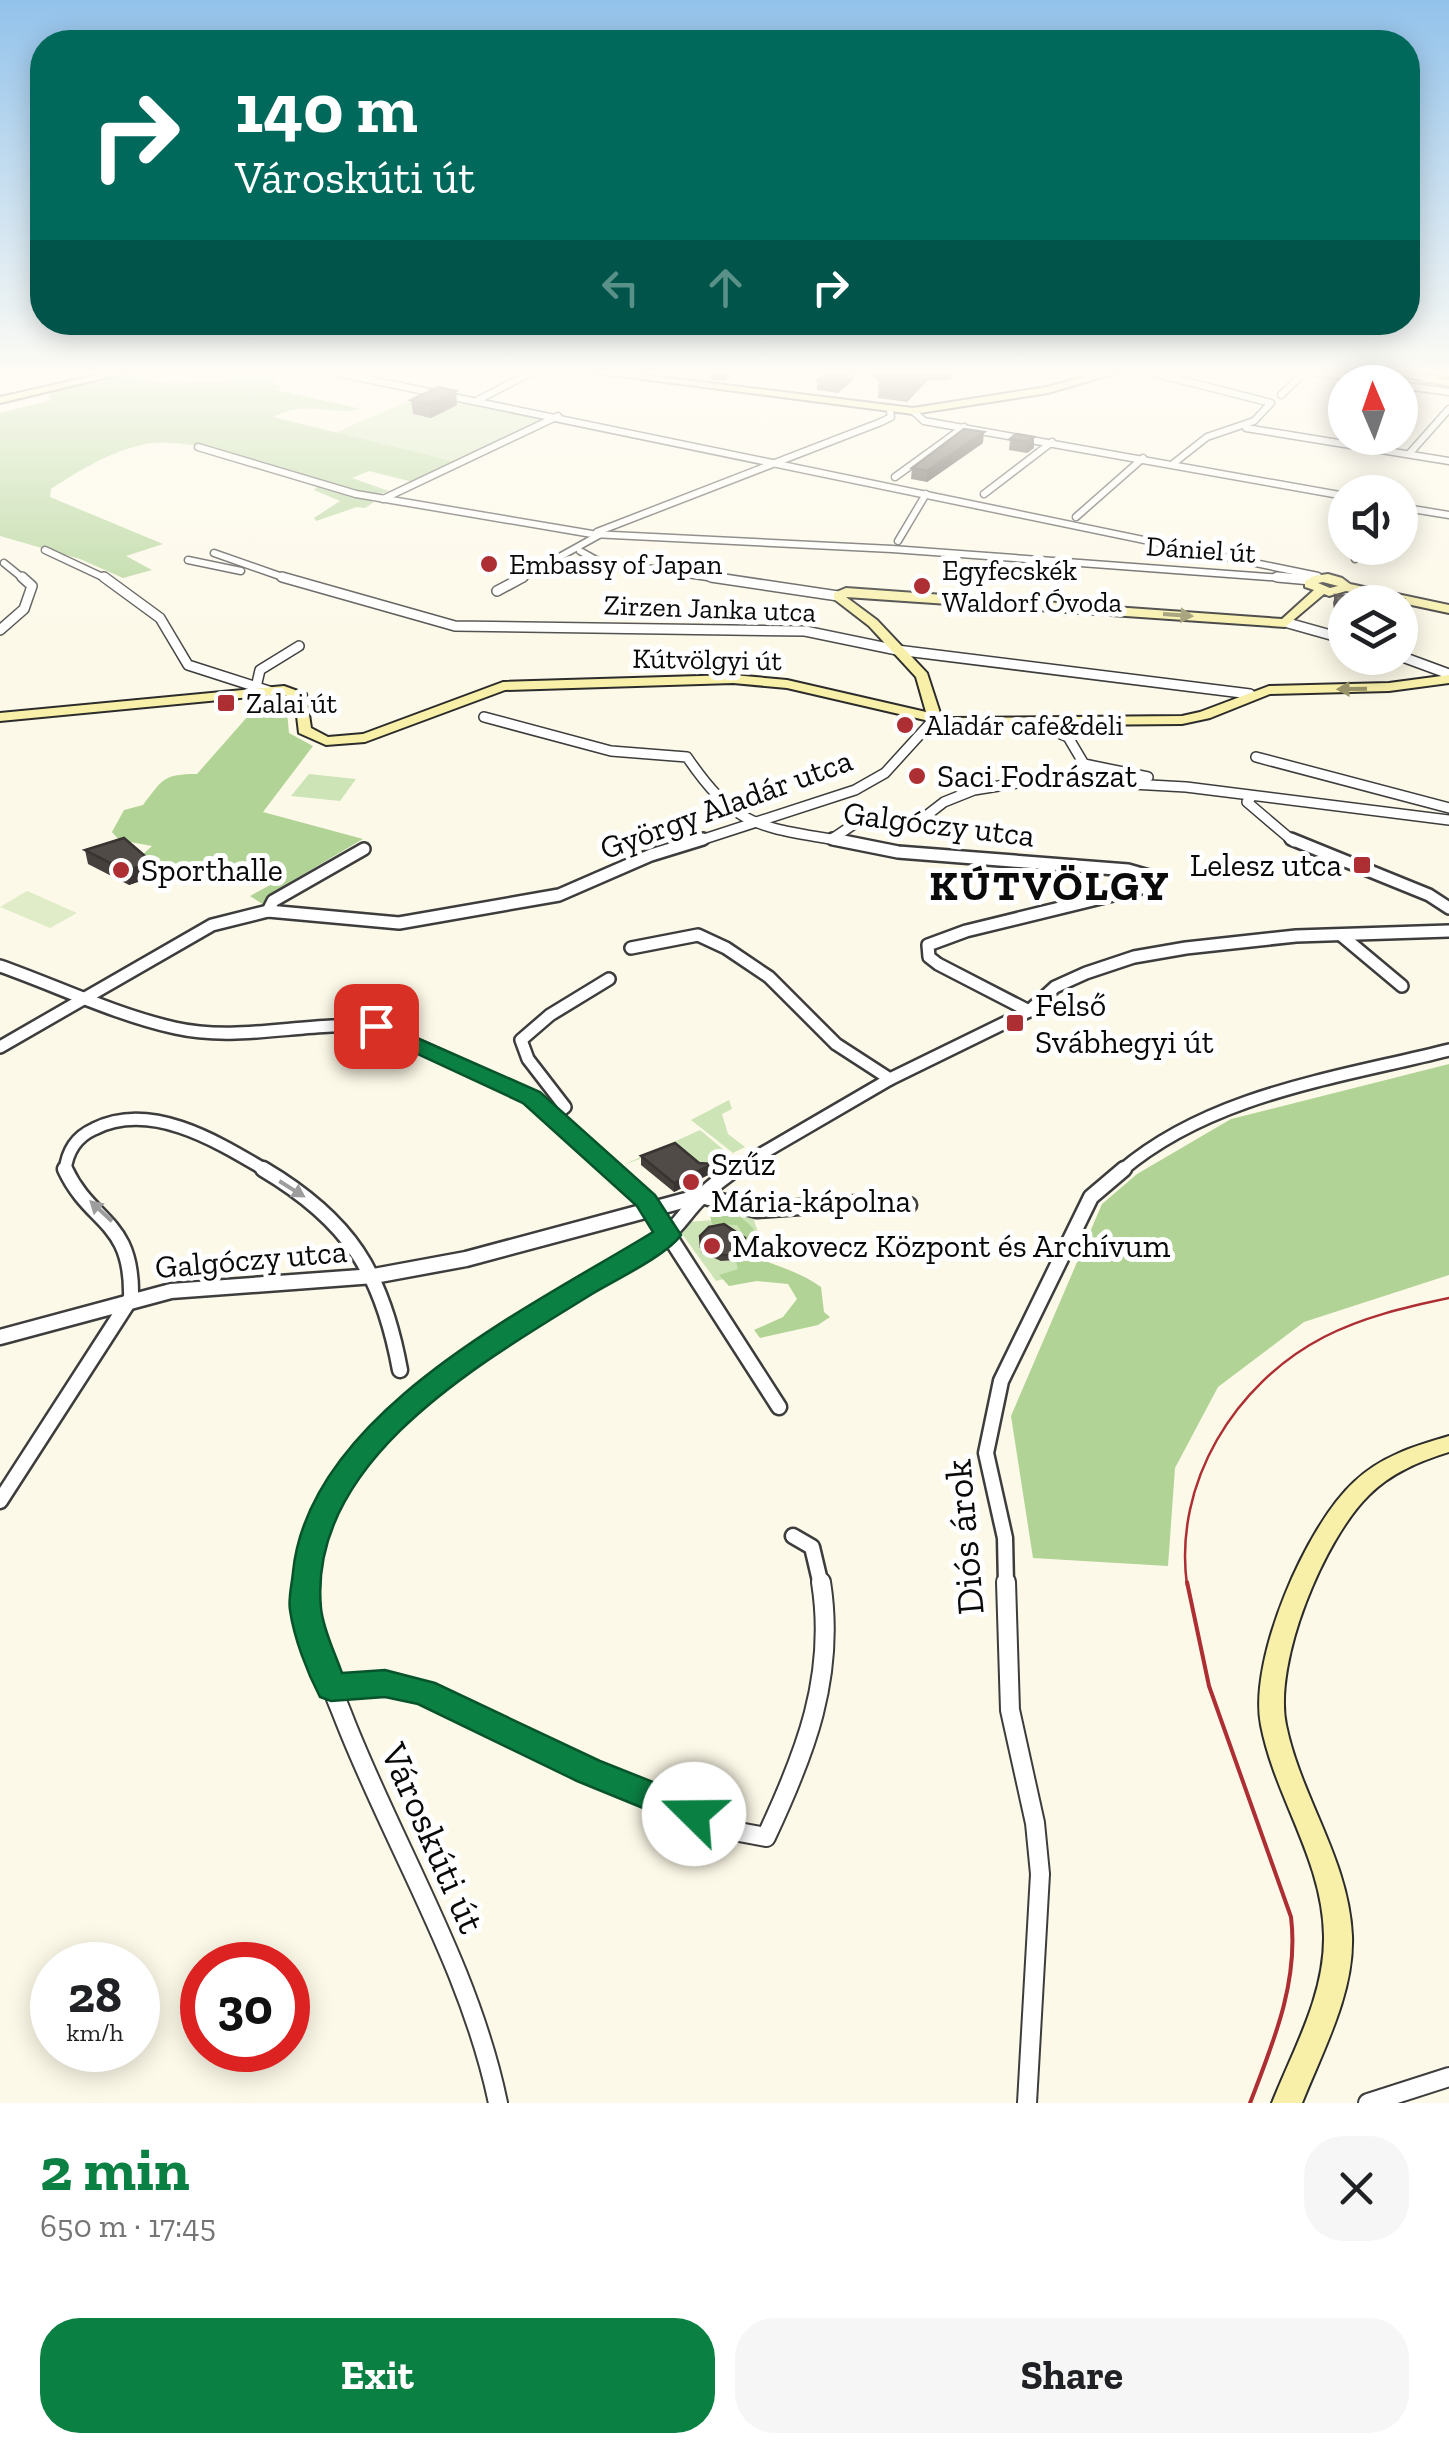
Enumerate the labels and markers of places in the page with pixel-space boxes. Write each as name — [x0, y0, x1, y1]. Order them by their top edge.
place label: Embassy of Japan — [509, 548, 722, 581]
marker: Embassy of Japan — [478, 553, 500, 575]
place label: Egyfecskék Waldorf Óvoda — [942, 554, 1123, 619]
marker: Egyfecskék Waldorf Óvoda — [911, 575, 933, 597]
place label: Zalai út — [246, 687, 338, 720]
marker: Zalai út — [215, 692, 237, 714]
place label: Aladár cafe&deli — [925, 709, 1123, 742]
marker: Aladár cafe&deli — [894, 714, 916, 736]
place label: Saci Fodrászat — [937, 757, 1137, 795]
marker: Saci Fodrászat — [906, 765, 928, 787]
place label: Lelesz utca — [1190, 846, 1342, 884]
place label: Sporthalle — [141, 851, 283, 889]
marker: Lelesz utca — [1351, 854, 1373, 876]
marker: Sporthalle — [110, 859, 132, 881]
pin — [334, 984, 419, 1069]
place label: Felső Svábhegyi út — [1035, 986, 1214, 1061]
marker: Felső Svábhegyi út — [1004, 1012, 1026, 1034]
place label: Szűz Mária-kápolna — [711, 1145, 911, 1220]
marker: Szűz Mária-kápolna — [680, 1171, 702, 1193]
place label: Makovecz Központ és Archívum — [732, 1227, 1171, 1265]
marker: Makovecz Központ és Archívum — [701, 1235, 723, 1257]

